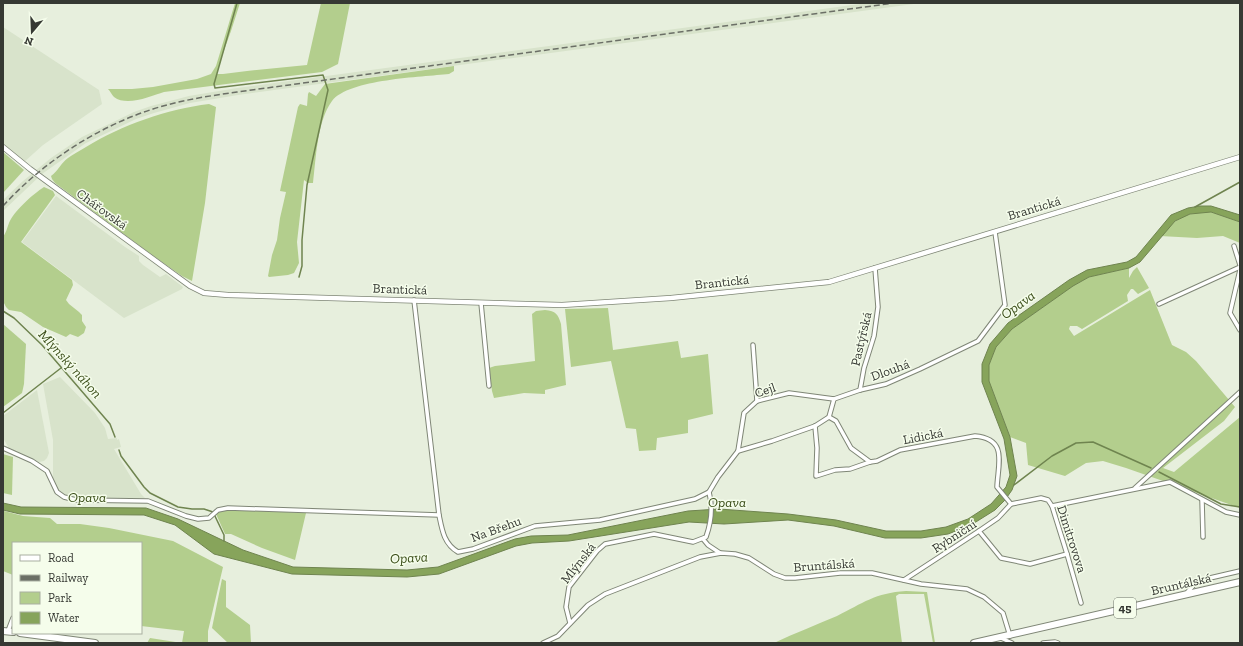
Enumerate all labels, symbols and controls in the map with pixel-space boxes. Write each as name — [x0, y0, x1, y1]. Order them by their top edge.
north arrow — [12, 12, 52, 52]
text: N — [22, 33, 35, 48]
street label: Chářovská — [74, 186, 131, 233]
street label: Brantická — [1006, 193, 1063, 223]
street label: Brantická — [694, 272, 751, 292]
street label: Brantická — [372, 281, 428, 297]
water label: Opava — [998, 287, 1038, 323]
street label: Pastýřská — [848, 310, 875, 367]
water label: Mlýnský náhon — [35, 326, 105, 402]
street label: Dlouhá — [869, 356, 912, 384]
street label: Cejl — [753, 379, 778, 401]
street label: Lidická — [902, 425, 945, 447]
water label: Opava — [68, 489, 106, 506]
water label: Opava — [708, 494, 746, 511]
street label: Dimitrovova — [1054, 503, 1090, 575]
street label: Na Břehu — [469, 513, 524, 545]
street label: Rybniční — [929, 516, 979, 556]
street label: Mlýnská — [557, 539, 599, 586]
legend — [12, 542, 142, 634]
water label: Opava — [390, 549, 428, 567]
text: Road — [48, 551, 74, 565]
street label: Bruntálská — [793, 555, 856, 575]
street label: Bruntálská — [1149, 570, 1213, 598]
text: Railway — [48, 571, 89, 585]
text: Park — [48, 591, 73, 605]
road number: 45 — [1114, 598, 1136, 618]
text: Water — [48, 611, 80, 625]

